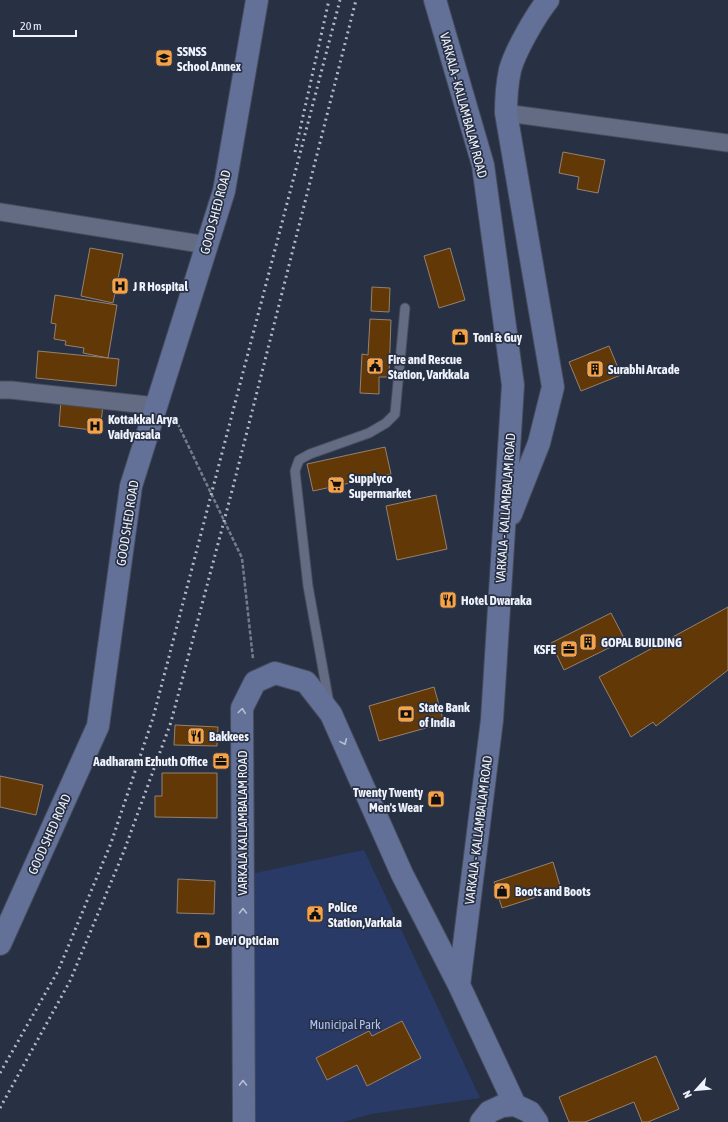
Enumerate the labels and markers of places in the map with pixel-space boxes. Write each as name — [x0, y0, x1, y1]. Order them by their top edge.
place label: SSNSS School Annex — [177, 44, 242, 74]
school or university icon: SSNSS School Annex — [154, 48, 174, 68]
hospital icon: J R Hospital — [110, 276, 130, 296]
place label: J R Hospital — [132, 279, 188, 294]
shop icon: Toni & Guy — [450, 327, 470, 347]
place label: Toni & Guy — [473, 330, 523, 345]
place label: Fire and Rescue Station, Varkkala — [388, 352, 469, 382]
public building icon: Fire and Rescue Station, Varkkala — [365, 356, 385, 376]
building icon: Surabhi Arcade — [585, 359, 605, 379]
place label: Surabhi Arcade — [608, 362, 680, 377]
place label: Kottakkal Arya Vaidyasala — [107, 412, 178, 442]
hospital icon: Kottakkal Arya Vaidyasala — [85, 416, 105, 436]
place label: Supplyco Supermarket — [349, 471, 411, 501]
supermarket icon: Supplyco Supermarket — [326, 475, 346, 495]
restaurant icon: Hotel Dwaraka — [438, 590, 458, 610]
place label: Hotel Dwaraka — [461, 593, 532, 608]
building icon: GOPAL BUILDING — [578, 632, 598, 652]
place label: GOPAL BUILDING — [601, 635, 682, 650]
office icon: KSFE — [559, 639, 579, 659]
place label: KSFE — [533, 642, 556, 657]
place label: State Bank of India — [419, 700, 470, 730]
bank icon: State Bank of India — [396, 704, 416, 724]
restaurant icon: Bakkees — [186, 726, 206, 746]
place label: Bakkees — [209, 729, 249, 744]
office icon: Aadharam Ezhuth Office — [211, 751, 231, 771]
place label: Aadharam Ezhuth Office — [92, 754, 208, 769]
place label: Twenty Twenty Men's Wear — [353, 785, 424, 815]
shop icon: Twenty Twenty Men's Wear — [426, 789, 446, 809]
shop icon: Boots and Boots — [492, 881, 512, 901]
place label: Boots and Boots — [515, 884, 591, 899]
place label: Police Station,Varkala — [328, 900, 402, 930]
public building icon: Police Station,Varkala — [305, 904, 325, 924]
shop icon: Devi Optician — [192, 930, 212, 950]
place label: Devi Optician — [215, 933, 279, 948]

